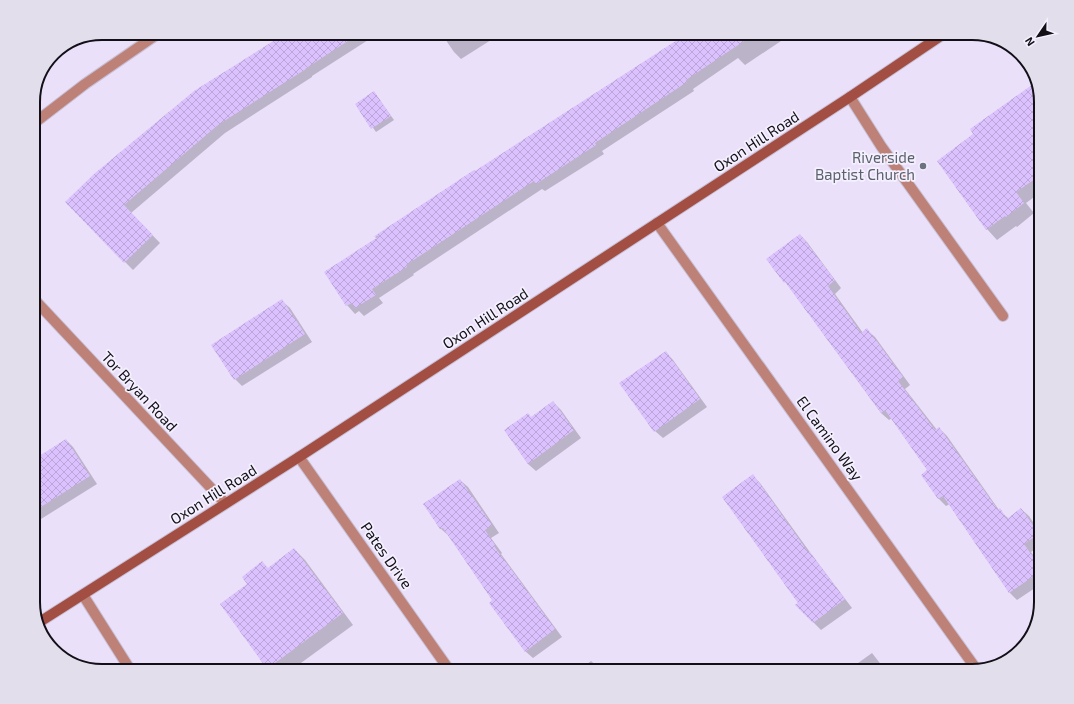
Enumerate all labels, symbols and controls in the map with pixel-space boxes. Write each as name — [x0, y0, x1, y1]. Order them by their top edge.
north arrow — [1018, 16, 1058, 56]
text: N — [1022, 35, 1037, 49]
street label: Oxon Hill Road — [710, 107, 802, 175]
place label: Riverside Baptist Church — [815, 148, 915, 183]
marker: Riverside Baptist Church — [918, 161, 928, 171]
street label: Oxon Hill Road — [439, 284, 531, 352]
street label: Tor Bryan Road — [98, 347, 182, 435]
street label: El Camino Way — [793, 392, 867, 484]
street label: Oxon Hill Road — [166, 460, 260, 528]
street label: Pates Drive — [357, 518, 417, 592]

